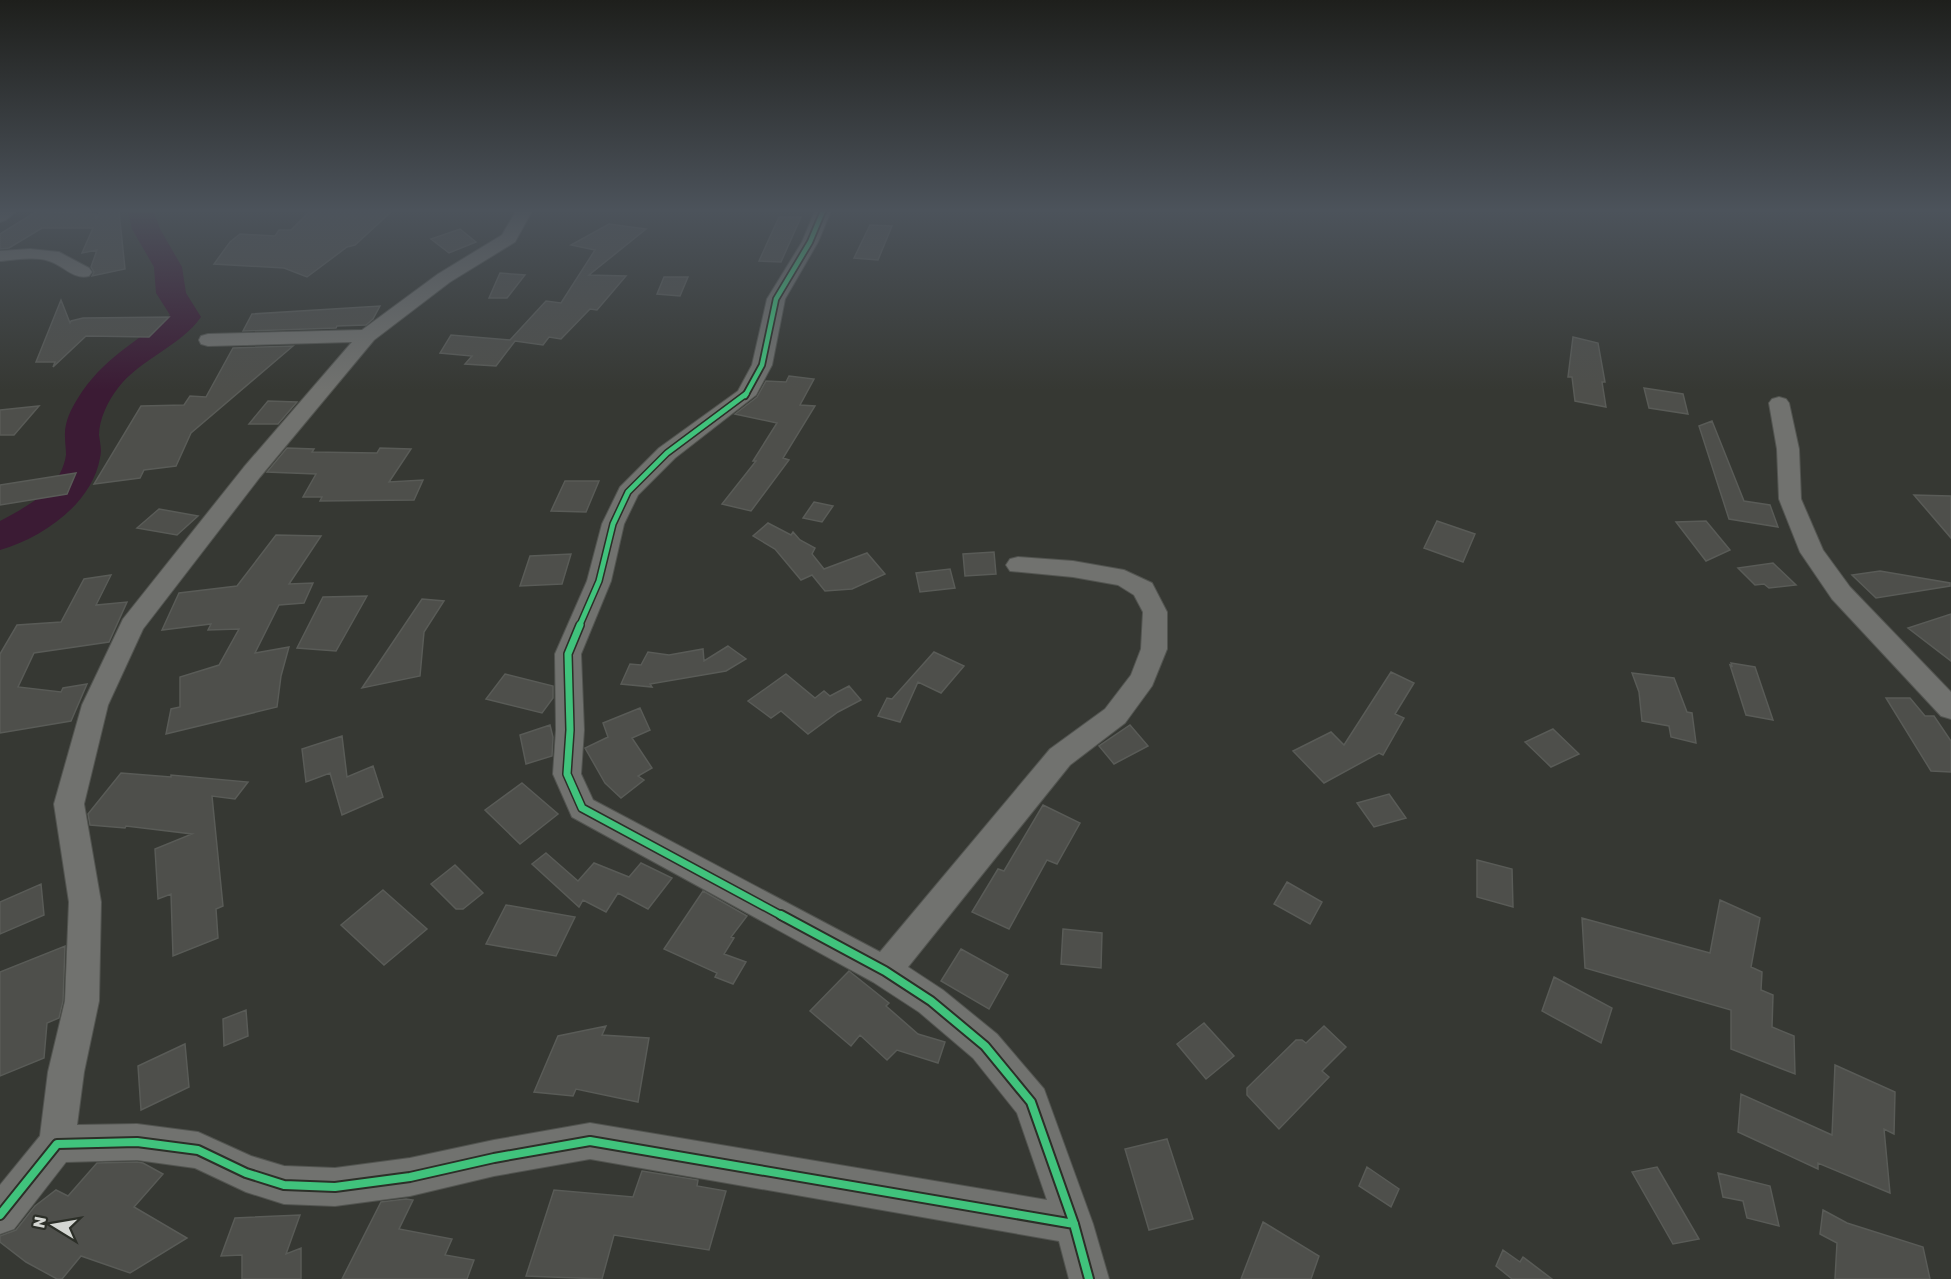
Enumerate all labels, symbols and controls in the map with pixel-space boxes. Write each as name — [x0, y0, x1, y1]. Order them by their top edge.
north arrow — [24, 1195, 84, 1255]
text: N — [29, 1215, 50, 1230]

